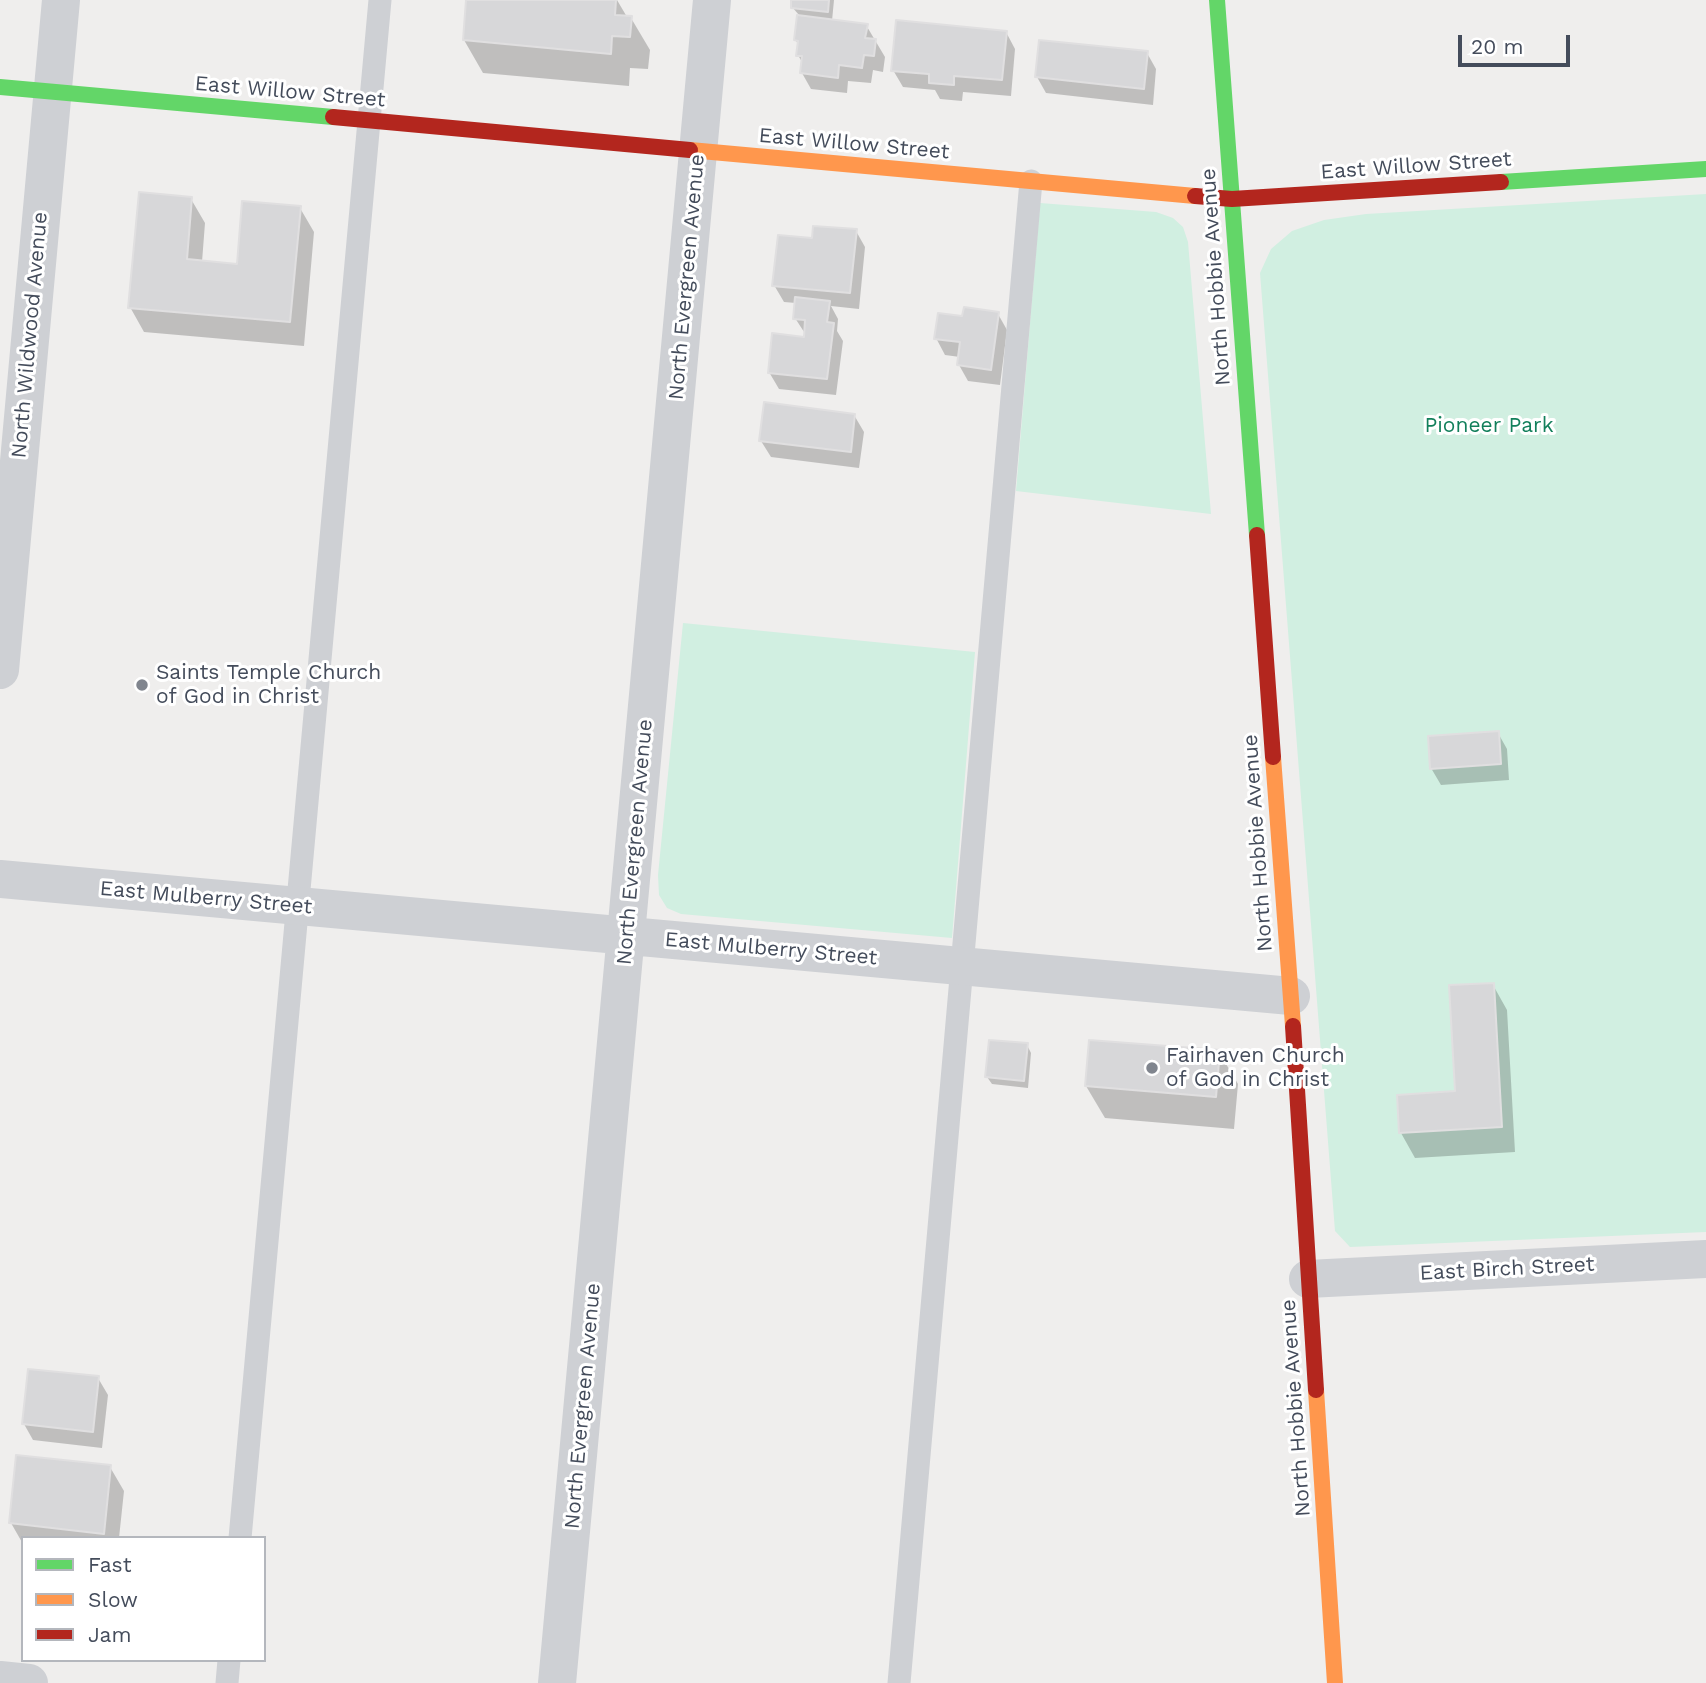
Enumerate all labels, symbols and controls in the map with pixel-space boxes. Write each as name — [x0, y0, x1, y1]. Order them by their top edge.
scale bar — [1461, 21, 1573, 65]
text: 20 m — [1471, 34, 1523, 59]
street label: East Willow Street — [194, 71, 386, 113]
street label: East Willow Street — [758, 123, 950, 165]
street label: East Willow Street — [1320, 147, 1512, 185]
street label: North Evergreen Avenue — [664, 153, 710, 401]
street label: North Hobbie Avenue — [1196, 167, 1236, 387]
street label: North Wildwood Avenue — [7, 211, 53, 459]
park label: Pioneer Park — [1424, 413, 1554, 439]
place label: Saints Temple Church of God in Christ — [156, 660, 381, 710]
marker: Saints Temple Church of God in Christ — [134, 677, 150, 693]
street label: North Evergreen Avenue — [612, 718, 658, 966]
street label: North Hobbie Avenue — [1238, 733, 1278, 953]
street label: East Mulberry Street — [99, 876, 313, 920]
street label: East Mulberry Street — [664, 927, 878, 971]
place label: Fairhaven Church of God in Christ — [1166, 1043, 1345, 1093]
marker: Fairhaven Church of God in Christ — [1144, 1060, 1160, 1076]
street label: East Birch Street — [1419, 1252, 1595, 1286]
street label: North Evergreen Avenue — [560, 1282, 606, 1530]
street label: North Hobbie Avenue — [1276, 1298, 1316, 1518]
legend — [21, 1536, 266, 1662]
text: Fast — [88, 1552, 132, 1577]
text: Slow — [88, 1587, 138, 1612]
text: Jam — [88, 1622, 131, 1647]

